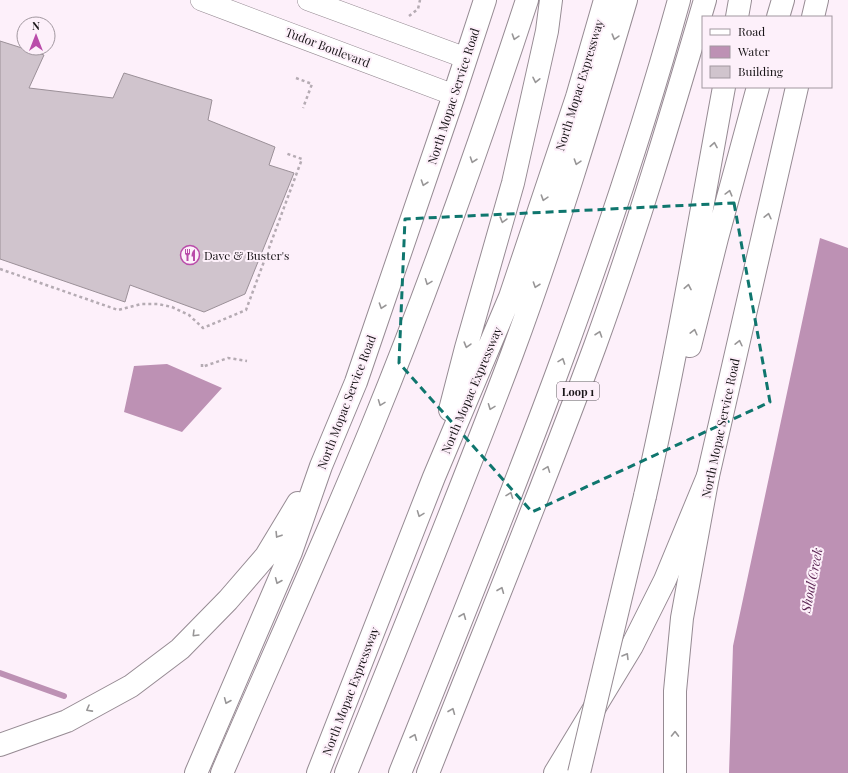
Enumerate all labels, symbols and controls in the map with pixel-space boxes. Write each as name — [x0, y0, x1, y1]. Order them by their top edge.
north arrow — [16, 16, 56, 56]
legend — [702, 16, 832, 88]
street label: North Mopac Expressway — [551, 17, 607, 153]
text: N — [32, 18, 40, 33]
text: Road — [738, 23, 765, 39]
street label: Tudor Boulevard — [283, 24, 373, 70]
street label: North Mopac Service Road — [423, 26, 483, 166]
one-way arrow — [511, 33, 520, 40]
one-way arrow — [611, 34, 620, 41]
text: Water — [737, 43, 771, 59]
text: Building — [738, 63, 784, 79]
one-way arrow — [532, 76, 540, 83]
one-way arrow — [709, 142, 717, 149]
one-way arrow — [469, 157, 478, 164]
one-way arrow — [573, 158, 582, 165]
one-way arrow — [420, 180, 429, 187]
one-way arrow — [724, 189, 733, 196]
one-way arrow — [540, 194, 549, 201]
one-way arrow — [763, 213, 771, 219]
one-way arrow — [499, 216, 508, 223]
restaurant icon: Dave & Buster's — [179, 244, 201, 266]
place label: Dave & Buster's — [204, 247, 290, 263]
one-way arrow — [425, 279, 433, 286]
one-way arrow — [532, 281, 540, 288]
one-way arrow — [683, 284, 691, 290]
one-way arrow — [379, 303, 387, 310]
street label: North Mopac Expressway — [437, 324, 505, 456]
one-way arrow — [689, 329, 697, 335]
one-way arrow — [594, 331, 602, 338]
street label: North Mopac Service Road — [313, 333, 379, 471]
one-way arrow — [734, 340, 742, 346]
one-way arrow — [463, 341, 472, 348]
one-way arrow — [557, 357, 566, 364]
street label: North Mopac Service Road — [697, 357, 743, 499]
road number: Loop 1 — [557, 382, 599, 400]
one-way arrow — [378, 399, 386, 407]
one-way arrow — [488, 404, 496, 411]
one-way arrow — [543, 465, 551, 472]
one-way arrow — [506, 492, 514, 499]
one-way arrow — [416, 510, 424, 517]
one-way arrow — [276, 531, 283, 538]
water label: Shoal Creek — [796, 546, 826, 615]
one-way arrow — [275, 577, 283, 585]
one-way arrow — [496, 587, 504, 594]
one-way arrow — [458, 613, 466, 620]
street label: North Mopac Expressway — [318, 624, 382, 758]
one-way arrow — [192, 629, 200, 637]
one-way arrow — [621, 653, 629, 660]
one-way arrow — [223, 697, 231, 704]
one-way arrow — [86, 704, 94, 711]
one-way arrow — [448, 707, 456, 714]
one-way arrow — [671, 731, 679, 737]
one-way arrow — [410, 733, 418, 740]

